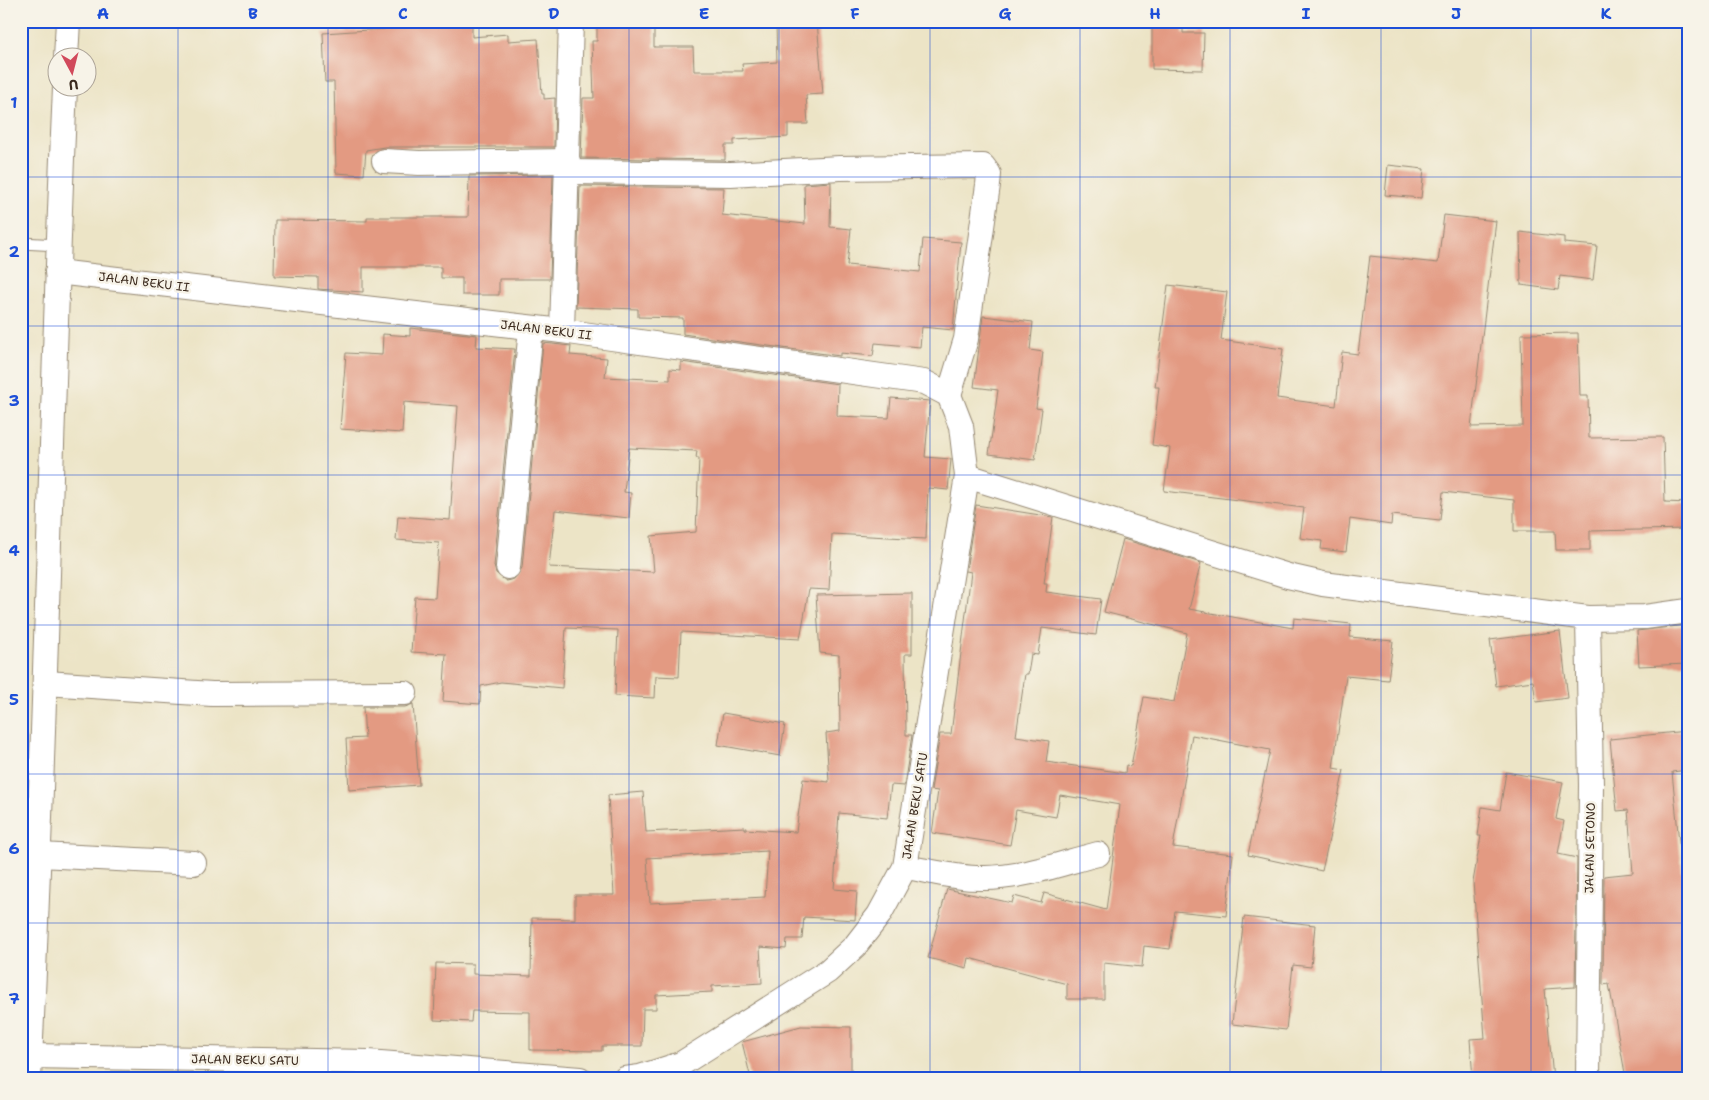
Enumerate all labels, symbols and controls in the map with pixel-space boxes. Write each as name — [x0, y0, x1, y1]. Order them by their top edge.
text: A — [97, 3, 109, 24]
text: B — [248, 3, 258, 24]
text: C — [398, 3, 408, 24]
text: D — [548, 3, 560, 24]
text: E — [699, 3, 709, 24]
text: F — [850, 3, 860, 24]
text: G — [999, 3, 1012, 24]
text: H — [1149, 3, 1161, 24]
text: I — [1302, 3, 1311, 24]
text: J — [1451, 3, 1461, 24]
text: K — [1601, 3, 1612, 24]
north arrow — [48, 48, 98, 98]
text: U — [68, 75, 79, 94]
text: 1 — [10, 92, 18, 113]
text: 2 — [8, 241, 20, 262]
street label: JALAN BEKU II — [98, 268, 191, 296]
street label: JALAN BEKU II — [500, 316, 593, 344]
text: 3 — [8, 390, 20, 411]
text: 4 — [8, 540, 20, 561]
text: 5 — [9, 689, 19, 710]
street label: JALAN BEKU SATU — [899, 752, 931, 860]
street label: JALAN SETONO — [1581, 802, 1599, 894]
text: 6 — [8, 838, 20, 859]
text: 7 — [8, 988, 20, 1009]
street label: JALAN BEKU SATU — [191, 1051, 299, 1069]

